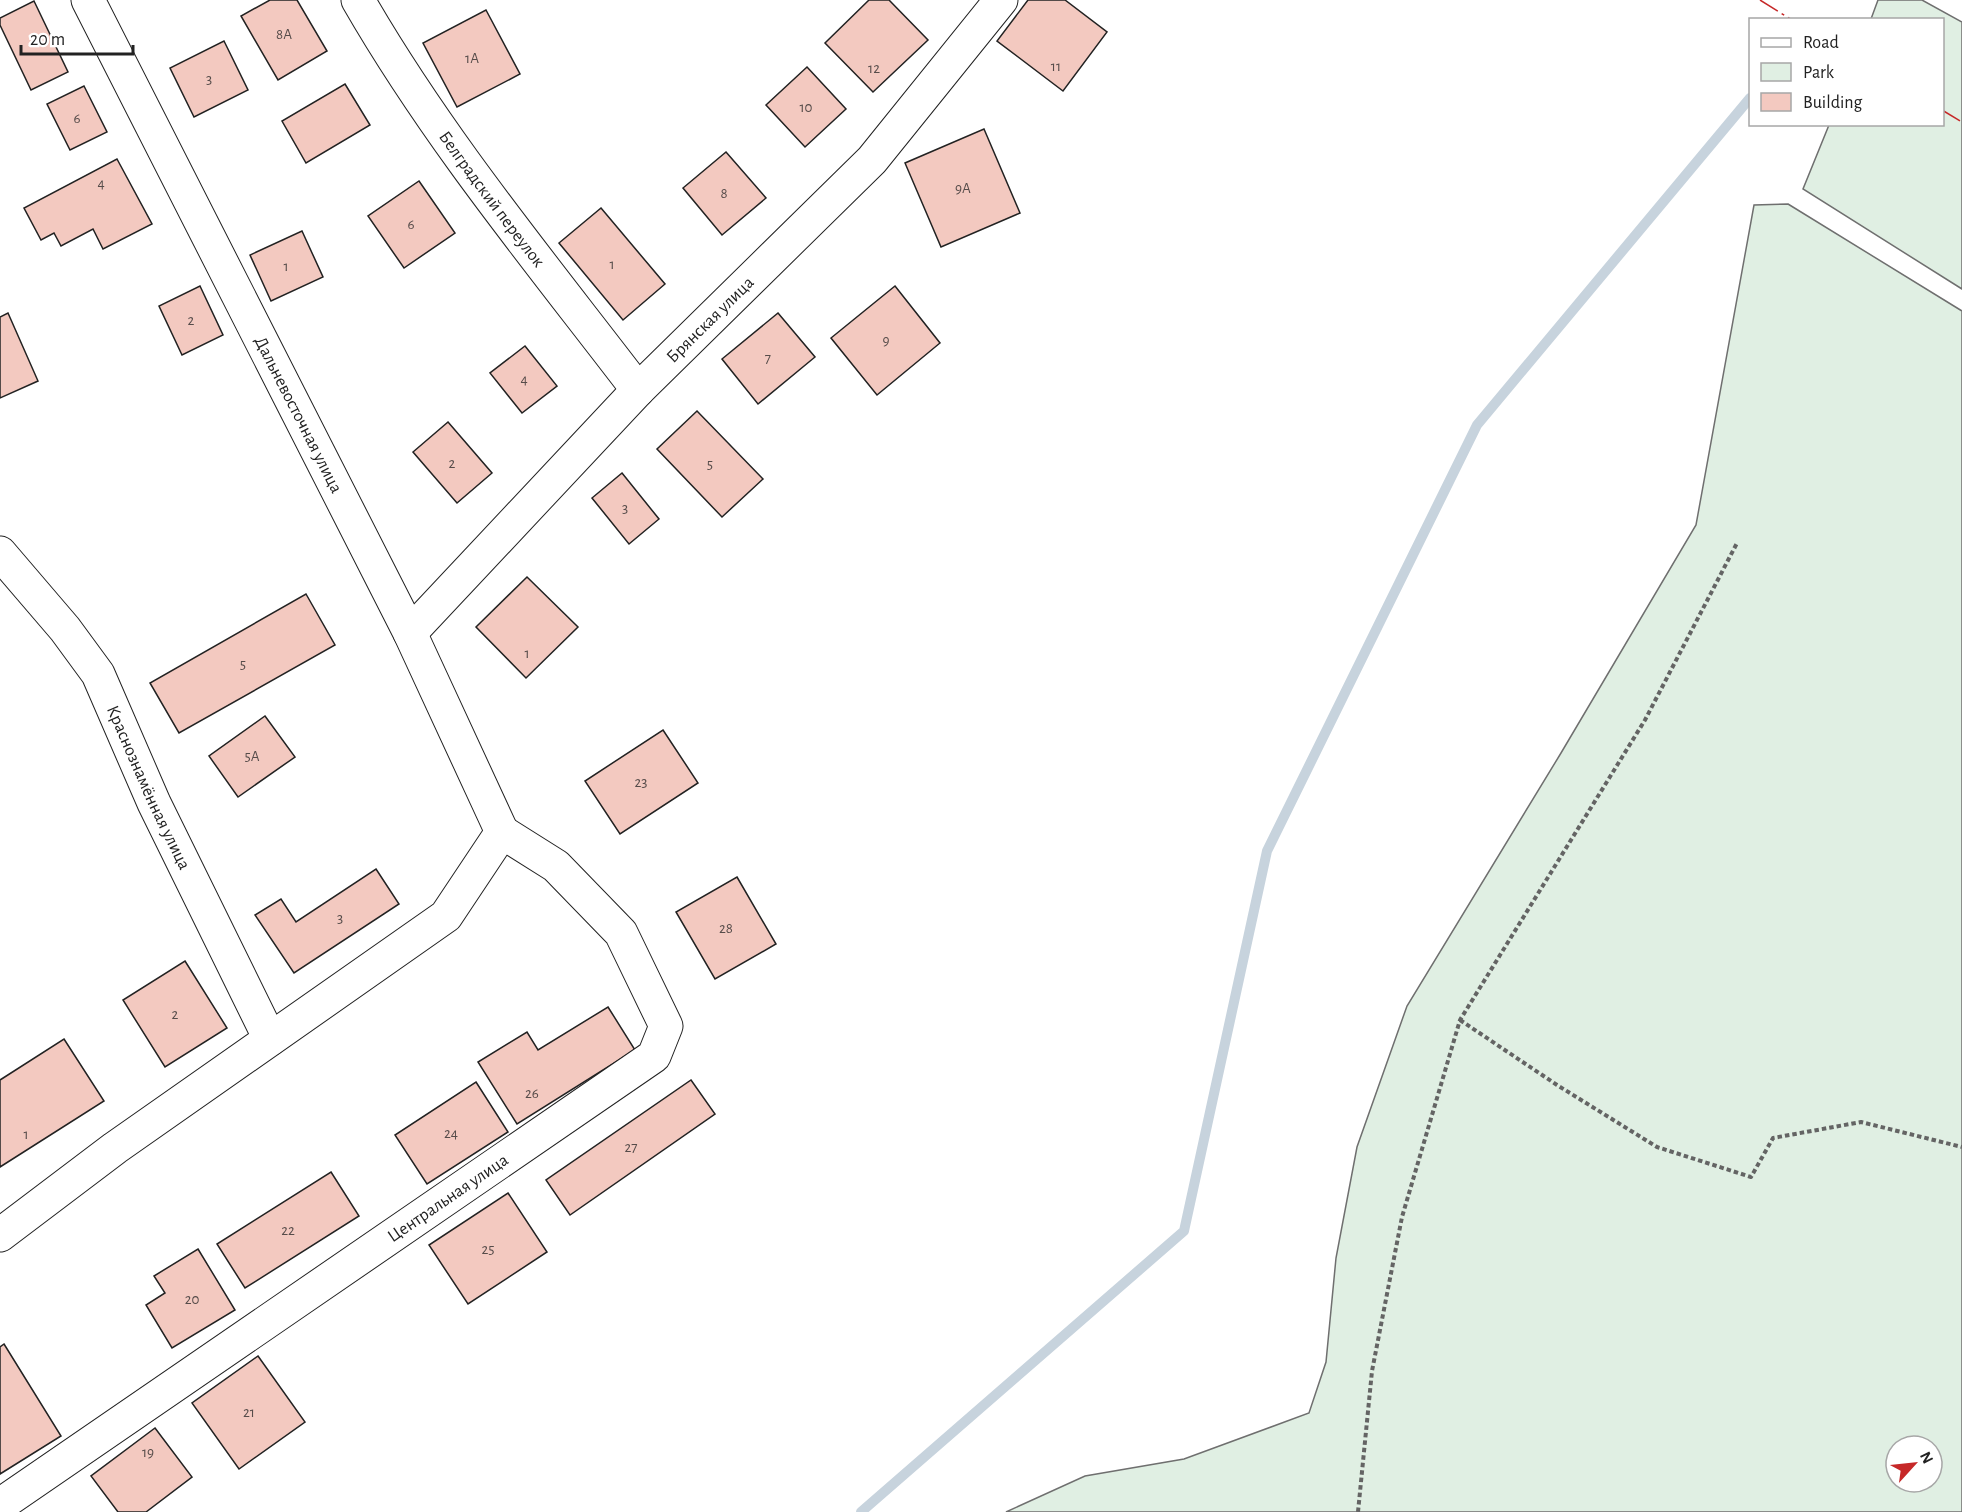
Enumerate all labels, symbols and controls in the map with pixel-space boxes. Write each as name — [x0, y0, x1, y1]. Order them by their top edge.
scale bar — [21, 18, 134, 56]
legend — [1749, 18, 1944, 126]
house number: 8А — [276, 27, 292, 42]
text: 20 m — [30, 31, 65, 49]
text: Road — [1803, 34, 1839, 52]
house number: 1А — [465, 51, 479, 66]
house number: 11 — [1051, 59, 1061, 74]
house number: 12 — [868, 61, 880, 76]
text: Park — [1803, 64, 1835, 82]
house number: 3 — [206, 72, 212, 87]
text: Building — [1803, 94, 1863, 112]
house number: 10 — [799, 100, 813, 115]
house number: 6 — [73, 111, 81, 126]
street label: Белградский переулок — [435, 128, 548, 271]
house number: 4 — [97, 176, 105, 191]
house number: 9А — [955, 181, 971, 196]
house number: 8 — [720, 186, 728, 201]
house number: 6 — [407, 217, 415, 232]
house number: 1 — [609, 257, 615, 272]
house number: 1 — [283, 259, 289, 274]
street label: Брянская улица — [664, 274, 758, 367]
house number: 2 — [188, 313, 195, 328]
house number: 9 — [882, 333, 890, 348]
street label: Дальневосточная улица — [251, 334, 345, 496]
house number: 7 — [765, 351, 771, 366]
house number: 4 — [520, 372, 528, 387]
house number: 2 — [449, 456, 456, 471]
house number: 5 — [707, 457, 713, 472]
house number: 3 — [622, 501, 628, 516]
house number: 1 — [524, 646, 530, 661]
house number: 5 — [240, 657, 246, 672]
street label: Краснознамённая улица — [103, 703, 193, 873]
house number: 5А — [244, 749, 260, 764]
house number: 23 — [634, 775, 648, 790]
house number: 3 — [337, 911, 343, 926]
house number: 28 — [719, 921, 733, 936]
house number: 2 — [172, 1007, 179, 1022]
house number: 26 — [525, 1086, 539, 1101]
house number: 24 — [444, 1126, 458, 1141]
house number: 1 — [23, 1127, 29, 1142]
house number: 27 — [624, 1140, 638, 1155]
street label: Центральная улица — [385, 1151, 512, 1246]
house number: 22 — [281, 1223, 295, 1238]
house number: 25 — [481, 1242, 495, 1257]
house number: 20 — [185, 1292, 199, 1307]
house number: 21 — [243, 1405, 255, 1420]
north arrow — [1884, 1434, 1944, 1494]
house number: 19 — [142, 1445, 154, 1460]
text: N — [1917, 1449, 1936, 1466]

